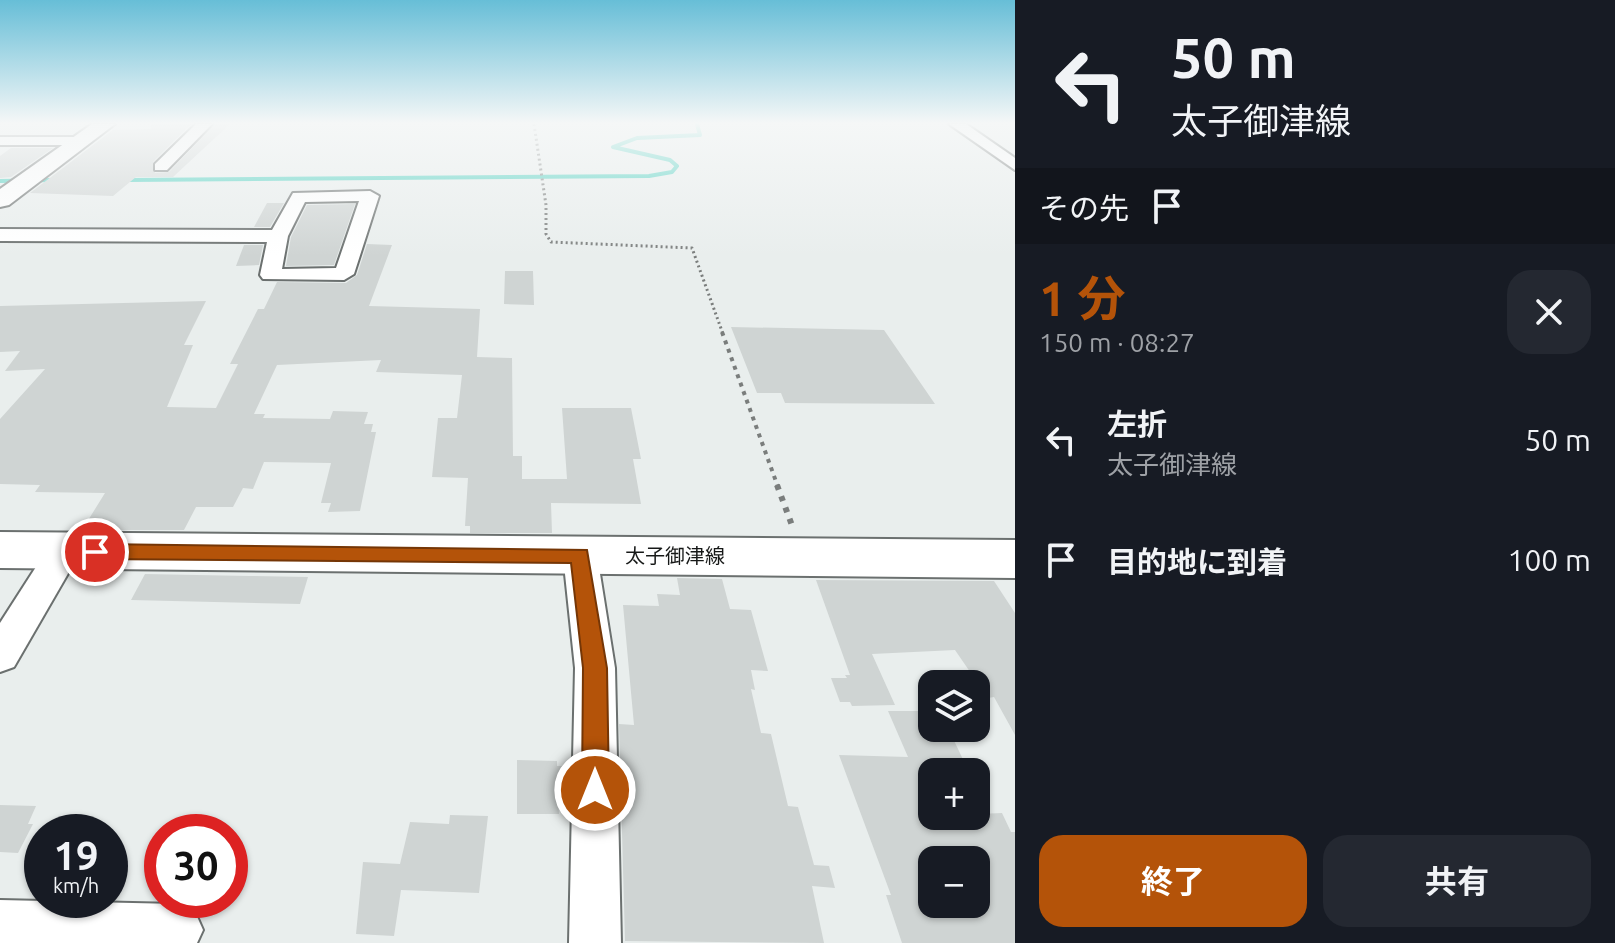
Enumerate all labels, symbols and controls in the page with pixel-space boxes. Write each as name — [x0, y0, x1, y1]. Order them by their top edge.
text: 50 m — [1171, 26, 1296, 89]
icon: left — [1039, 32, 1143, 136]
text: 太子御津線 — [1171, 100, 1351, 141]
icon: arrive — [1145, 184, 1189, 228]
text: その先 — [1039, 191, 1129, 225]
button: close — [1507, 270, 1591, 354]
text: 1 分 — [1039, 271, 1125, 325]
text: 150 m · 08:27 — [1039, 328, 1195, 357]
text: 左折 — [1107, 407, 1167, 441]
icon: left — [1039, 418, 1083, 462]
text: 50 m — [1524, 423, 1591, 457]
text: 太子御津線 — [1107, 450, 1237, 479]
pin — [61, 518, 129, 586]
icon: arrive — [73, 530, 117, 574]
icon: arrive — [1039, 538, 1083, 582]
text: 100 m — [1507, 543, 1591, 577]
street label: 太子御津線 — [625, 544, 725, 567]
text: 目的地に到着 — [1107, 545, 1287, 579]
map controls — [918, 670, 990, 918]
button: layers — [918, 670, 990, 742]
position arrow — [553, 748, 637, 832]
button: + — [918, 758, 990, 830]
speed limit sign: 30 — [144, 814, 248, 918]
text: 19 — [53, 833, 99, 878]
button: 終了 — [1039, 835, 1307, 927]
button: 共有 — [1323, 835, 1591, 927]
button: − — [918, 846, 990, 918]
text: km/h — [53, 874, 99, 897]

